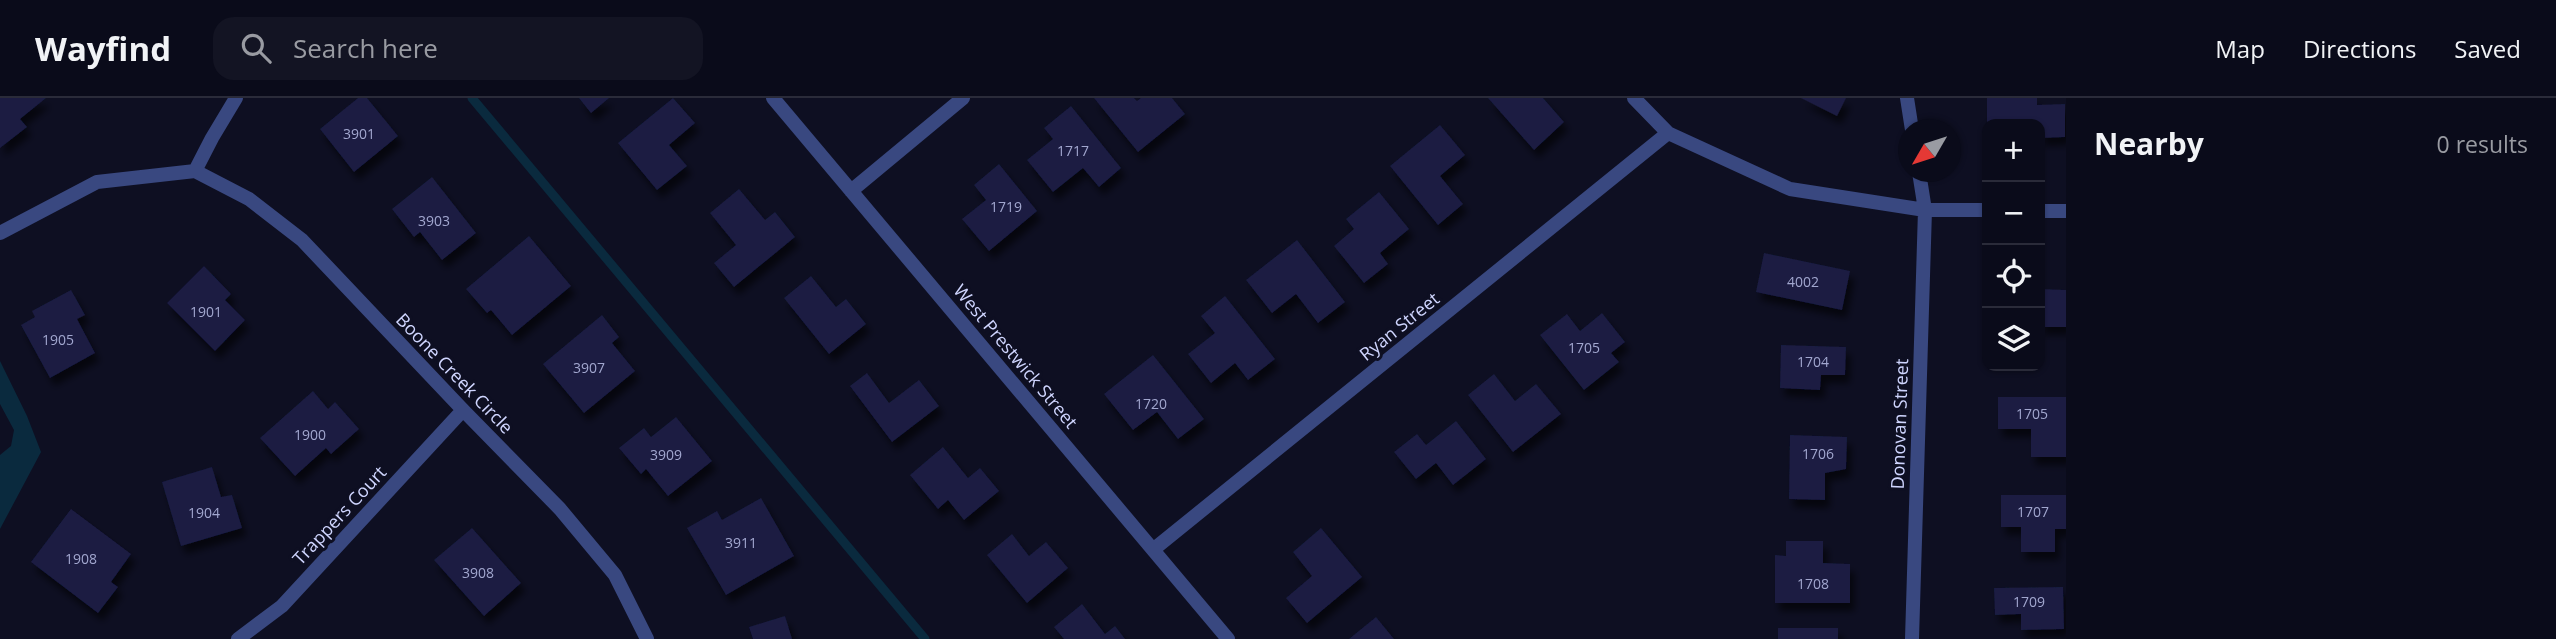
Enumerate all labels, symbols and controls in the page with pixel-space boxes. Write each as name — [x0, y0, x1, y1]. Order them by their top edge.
search box — [213, 17, 703, 80]
text: Wayfind — [35, 26, 171, 71]
icon: search — [237, 29, 275, 67]
text: Search here — [293, 30, 438, 66]
text: Map — [2215, 32, 2265, 65]
text: Directions — [2303, 32, 2416, 65]
text: Saved — [2454, 32, 2521, 65]
north arrow — [1898, 119, 1961, 182]
map controls — [1982, 119, 2045, 371]
button: + — [1982, 119, 2045, 182]
text: Nearby — [2094, 123, 2204, 164]
house number: 3901 — [343, 124, 375, 143]
text: 0 results — [2437, 128, 2528, 160]
house number: 1717 — [1057, 141, 1089, 160]
button: − — [1982, 182, 2045, 245]
house number: 1719 — [990, 197, 1022, 216]
house number: 3903 — [418, 211, 450, 230]
button: locate — [1982, 245, 2045, 308]
house number: 4002 — [1787, 272, 1819, 291]
street label: West Prestwick Street — [949, 279, 1083, 433]
street label: Ryan Street — [1354, 286, 1444, 366]
house number: 1901 — [190, 302, 222, 321]
street label: Boone Creek Circle — [391, 308, 519, 438]
button: layers — [1982, 308, 2045, 371]
house number: 1905 — [42, 330, 74, 349]
house number: 1705 — [1568, 338, 1600, 357]
house number: 1704 — [1797, 352, 1829, 371]
house number: 3907 — [573, 358, 605, 377]
street label: Donovan Street — [1885, 358, 1913, 490]
house number: 1720 — [1135, 394, 1167, 413]
house number: 1705 — [2016, 404, 2048, 423]
house number: 1900 — [294, 425, 326, 444]
house number: 1706 — [1802, 444, 1834, 463]
house number: 3909 — [650, 445, 682, 464]
street label: Trappers Court — [287, 460, 391, 570]
house number: 1707 — [2017, 502, 2049, 521]
house number: 1904 — [188, 503, 220, 522]
house number: 3911 — [725, 533, 757, 552]
house number: 1908 — [65, 549, 97, 568]
house number: 3908 — [462, 563, 494, 582]
house number: 1708 — [1797, 574, 1829, 593]
house number: 1709 — [2013, 592, 2045, 611]

